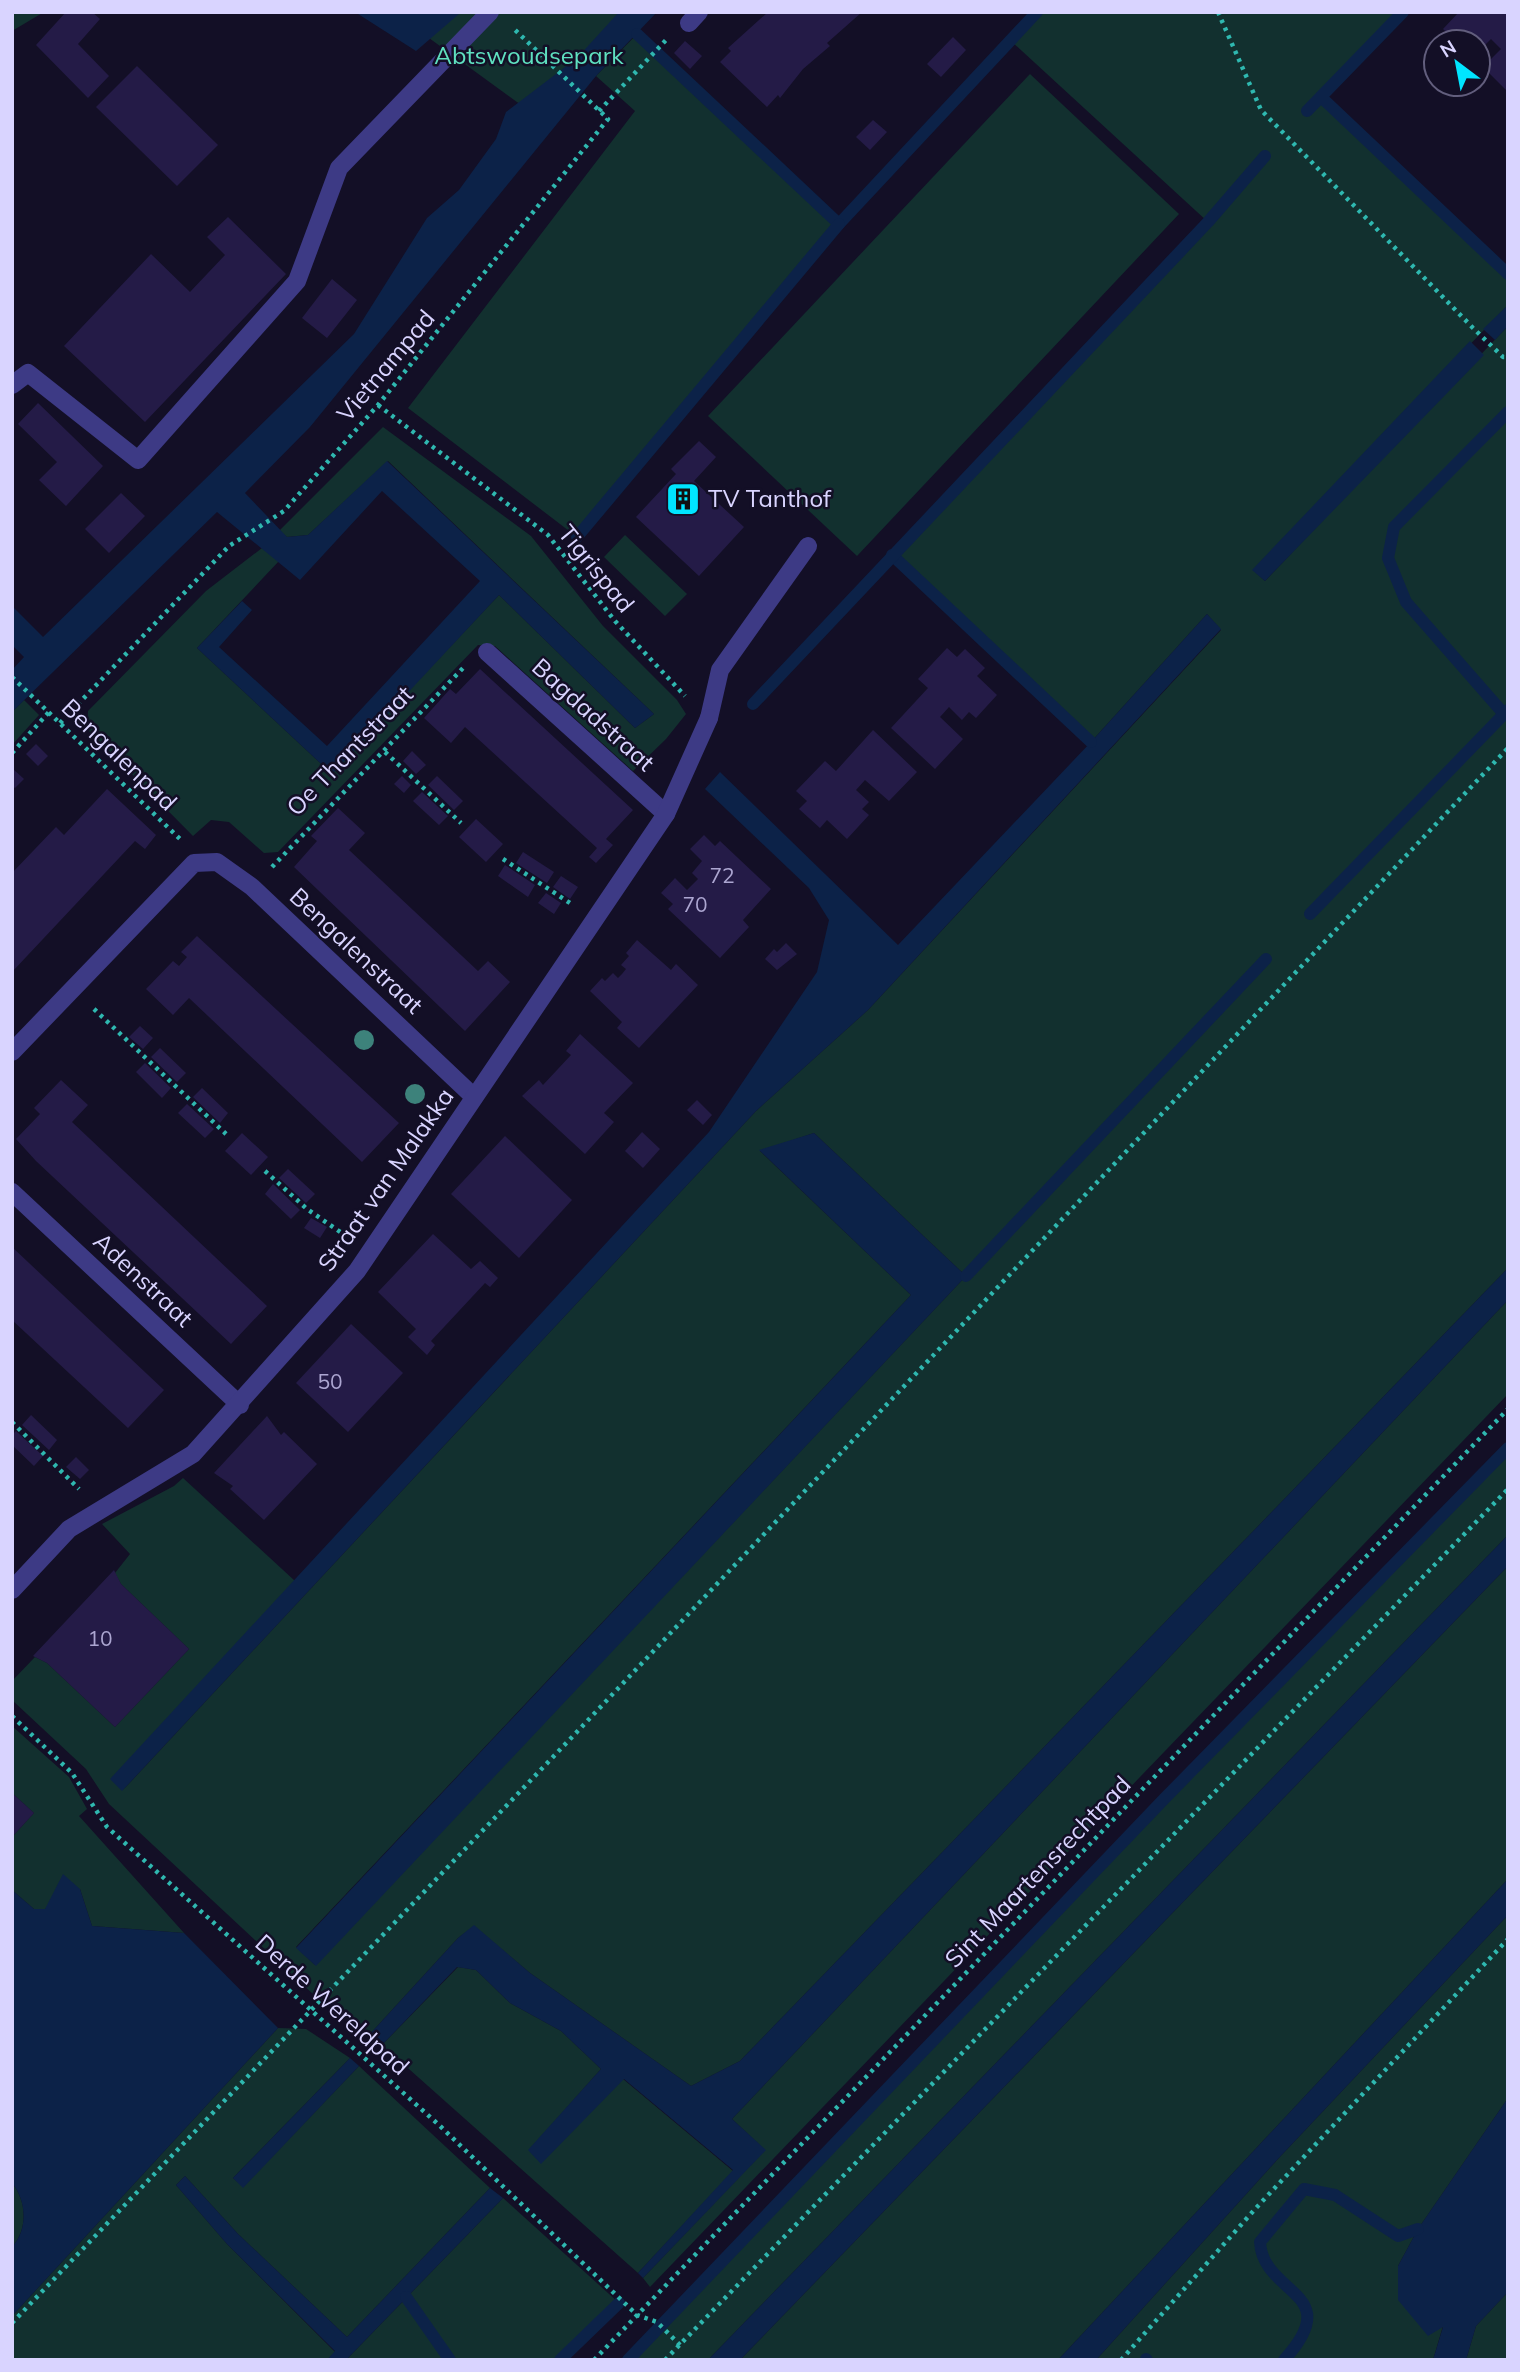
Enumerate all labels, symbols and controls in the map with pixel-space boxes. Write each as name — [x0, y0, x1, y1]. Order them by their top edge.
north arrow — [1422, 28, 1492, 98]
text: N — [1436, 35, 1460, 63]
park label: Abtswoudsepark — [434, 40, 624, 70]
street label: Vietnampad — [330, 303, 441, 427]
building icon: TV Tanthof — [664, 480, 702, 518]
place label: TV Tanthof — [708, 483, 832, 513]
street label: Tigrispad — [552, 518, 641, 618]
street label: Bagdadstraat — [526, 651, 661, 777]
street label: Oe Thantstraat — [280, 679, 419, 822]
street label: Bengalenpad — [56, 692, 183, 817]
house number: 72 — [709, 862, 735, 888]
street label: Bengalenstraat — [284, 881, 429, 1020]
house number: 70 — [682, 891, 708, 917]
street label: Straat van Malakka — [311, 1082, 460, 1277]
street label: Adenstraat — [88, 1226, 200, 1333]
house number: 50 — [317, 1368, 343, 1394]
house number: 10 — [87, 1625, 113, 1651]
street label: Sint Maartensrechtpad — [938, 1769, 1136, 1973]
street label: Derde Wereldpad — [250, 1927, 416, 2081]

